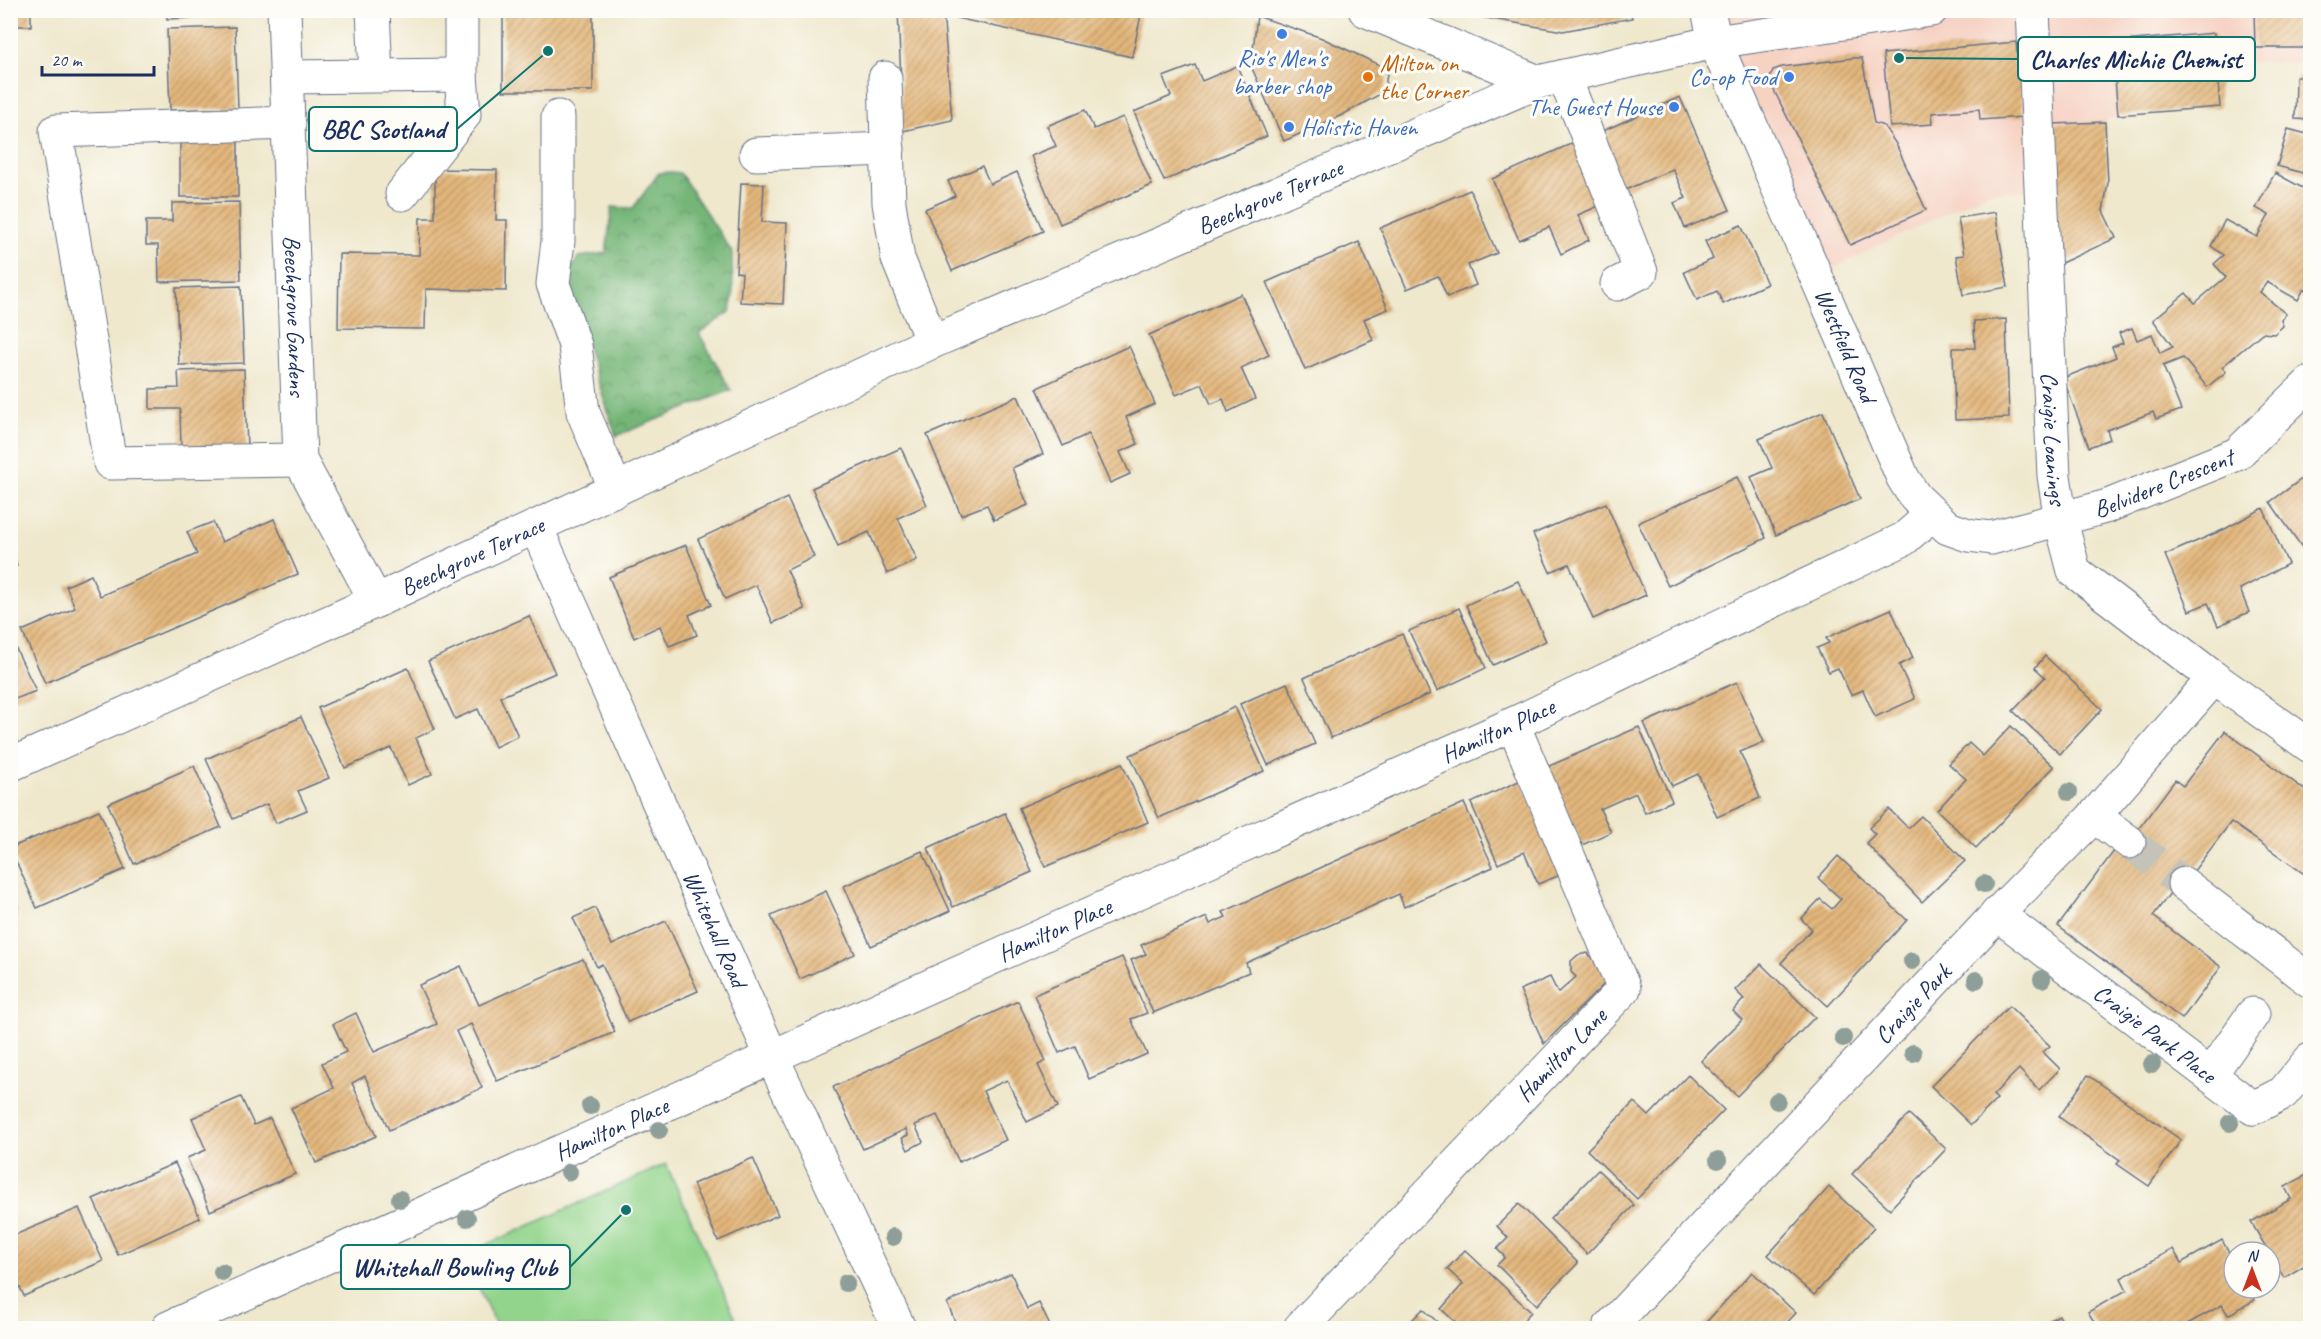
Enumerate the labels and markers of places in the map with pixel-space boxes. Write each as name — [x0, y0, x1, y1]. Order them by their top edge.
marker: Rio's Men's barber shop — [1275, 27, 1289, 41]
callout: Charles Michie Chemist — [2018, 37, 2255, 81]
place label: Rio's Men's barber shop — [1233, 43, 1332, 101]
place label: Milton on the Corner — [1380, 48, 1470, 106]
place label: Co-op Food — [1689, 62, 1781, 92]
marker: Milton on the Corner — [1361, 70, 1375, 84]
marker: Co-op Food — [1782, 70, 1796, 84]
place label: The Guest House — [1528, 92, 1664, 122]
marker: The Guest House — [1667, 100, 1681, 114]
callout: BBC Scotland — [309, 107, 457, 151]
place label: Holistic Haven — [1301, 112, 1418, 142]
marker: Holistic Haven — [1282, 120, 1296, 134]
callout: Whitehall Bowling Club — [341, 1245, 570, 1289]

